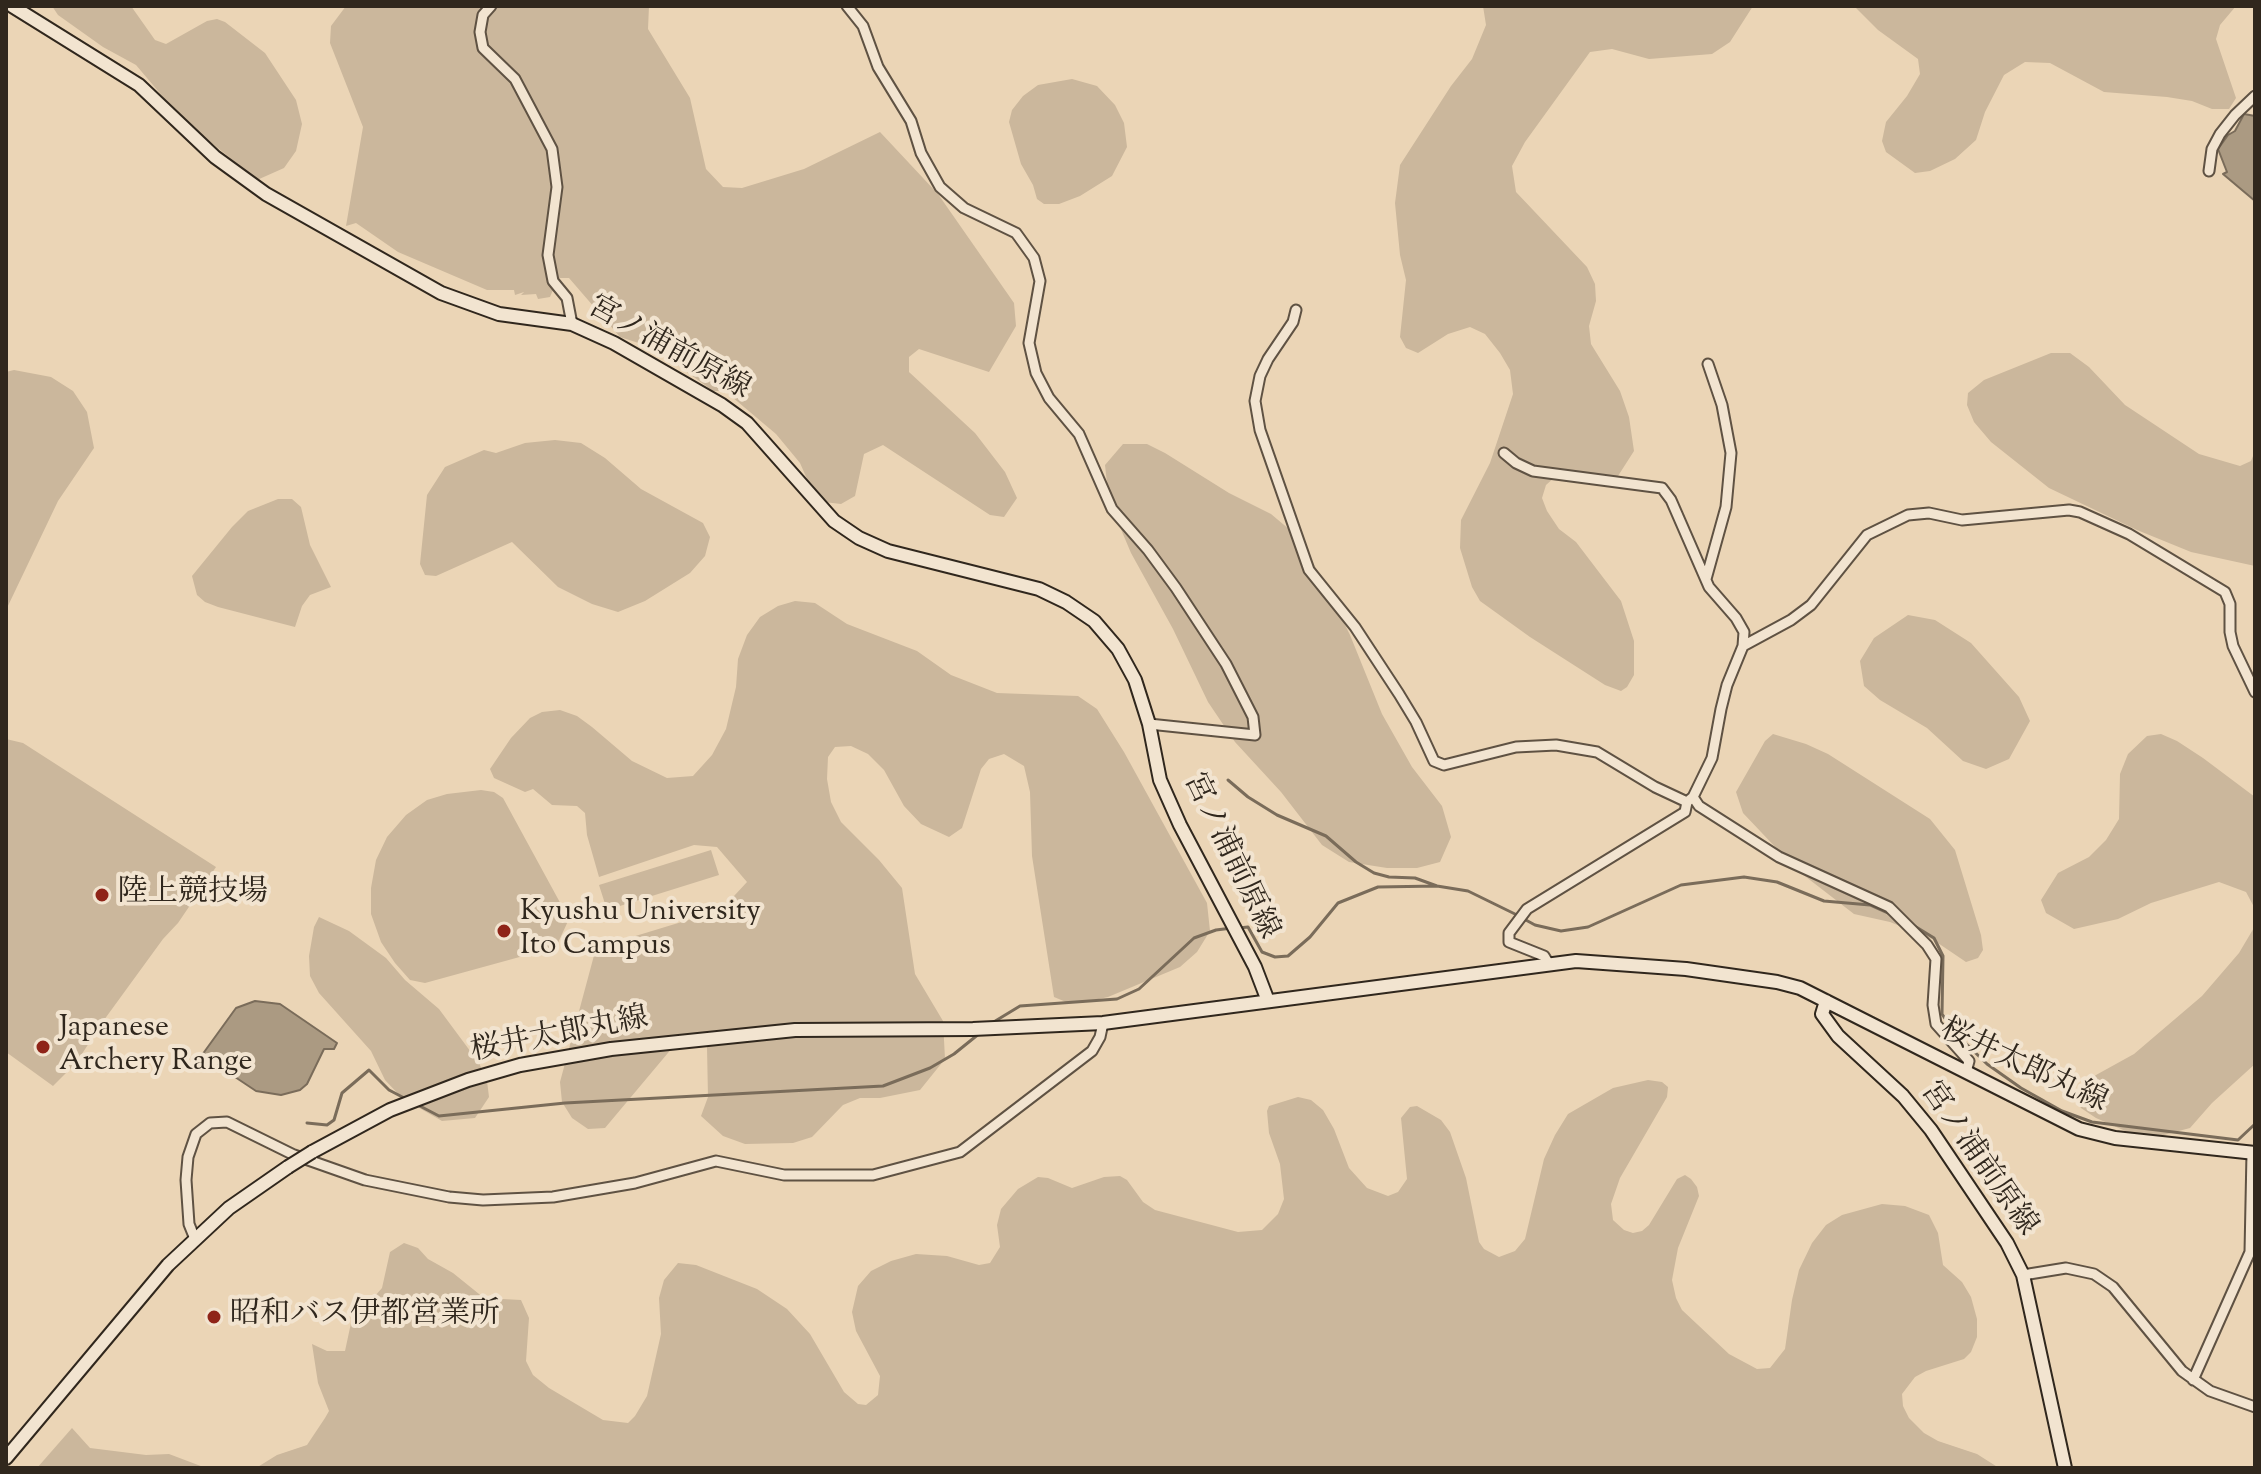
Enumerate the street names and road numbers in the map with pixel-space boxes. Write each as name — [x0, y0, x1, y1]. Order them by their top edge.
street label: 宮ノ浦前原線 — [581, 291, 755, 409]
street label: 宮ノ浦前原線 — [1173, 768, 1285, 946]
street label: 桜井太郎丸線 — [468, 1002, 652, 1072]
street label: 桜井太郎丸線 — [1934, 1014, 2112, 1122]
street label: 宮ノ浦前原線 — [1911, 1076, 2043, 1244]

